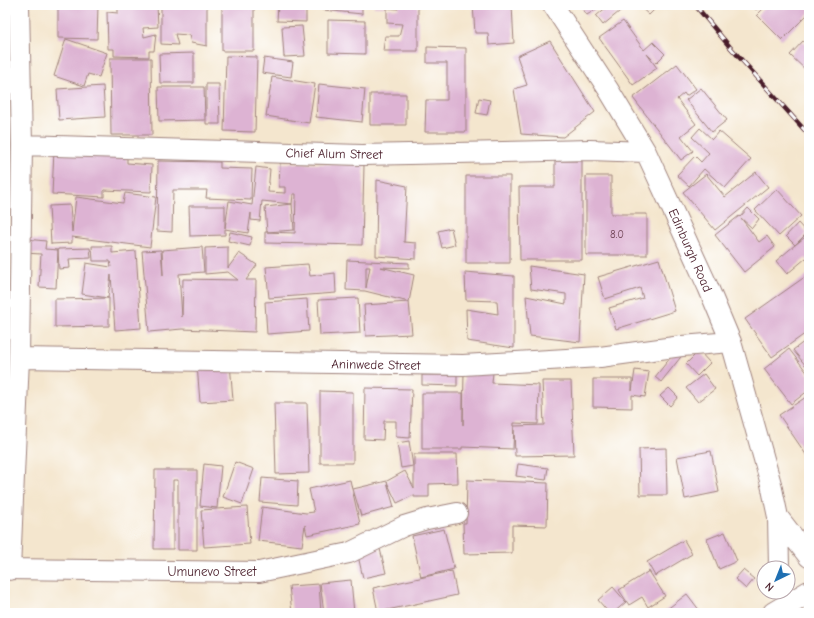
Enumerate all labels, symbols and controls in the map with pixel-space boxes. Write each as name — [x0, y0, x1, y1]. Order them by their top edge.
street label: Chief Alum Street — [285, 145, 384, 162]
street label: Edinburgh Road — [665, 206, 716, 294]
house number: 8.0 — [610, 228, 624, 241]
street label: Aninwede Street — [331, 356, 422, 373]
north arrow — [756, 560, 796, 600]
street label: Umunevo Street — [167, 564, 258, 579]
text: N — [762, 580, 777, 594]

